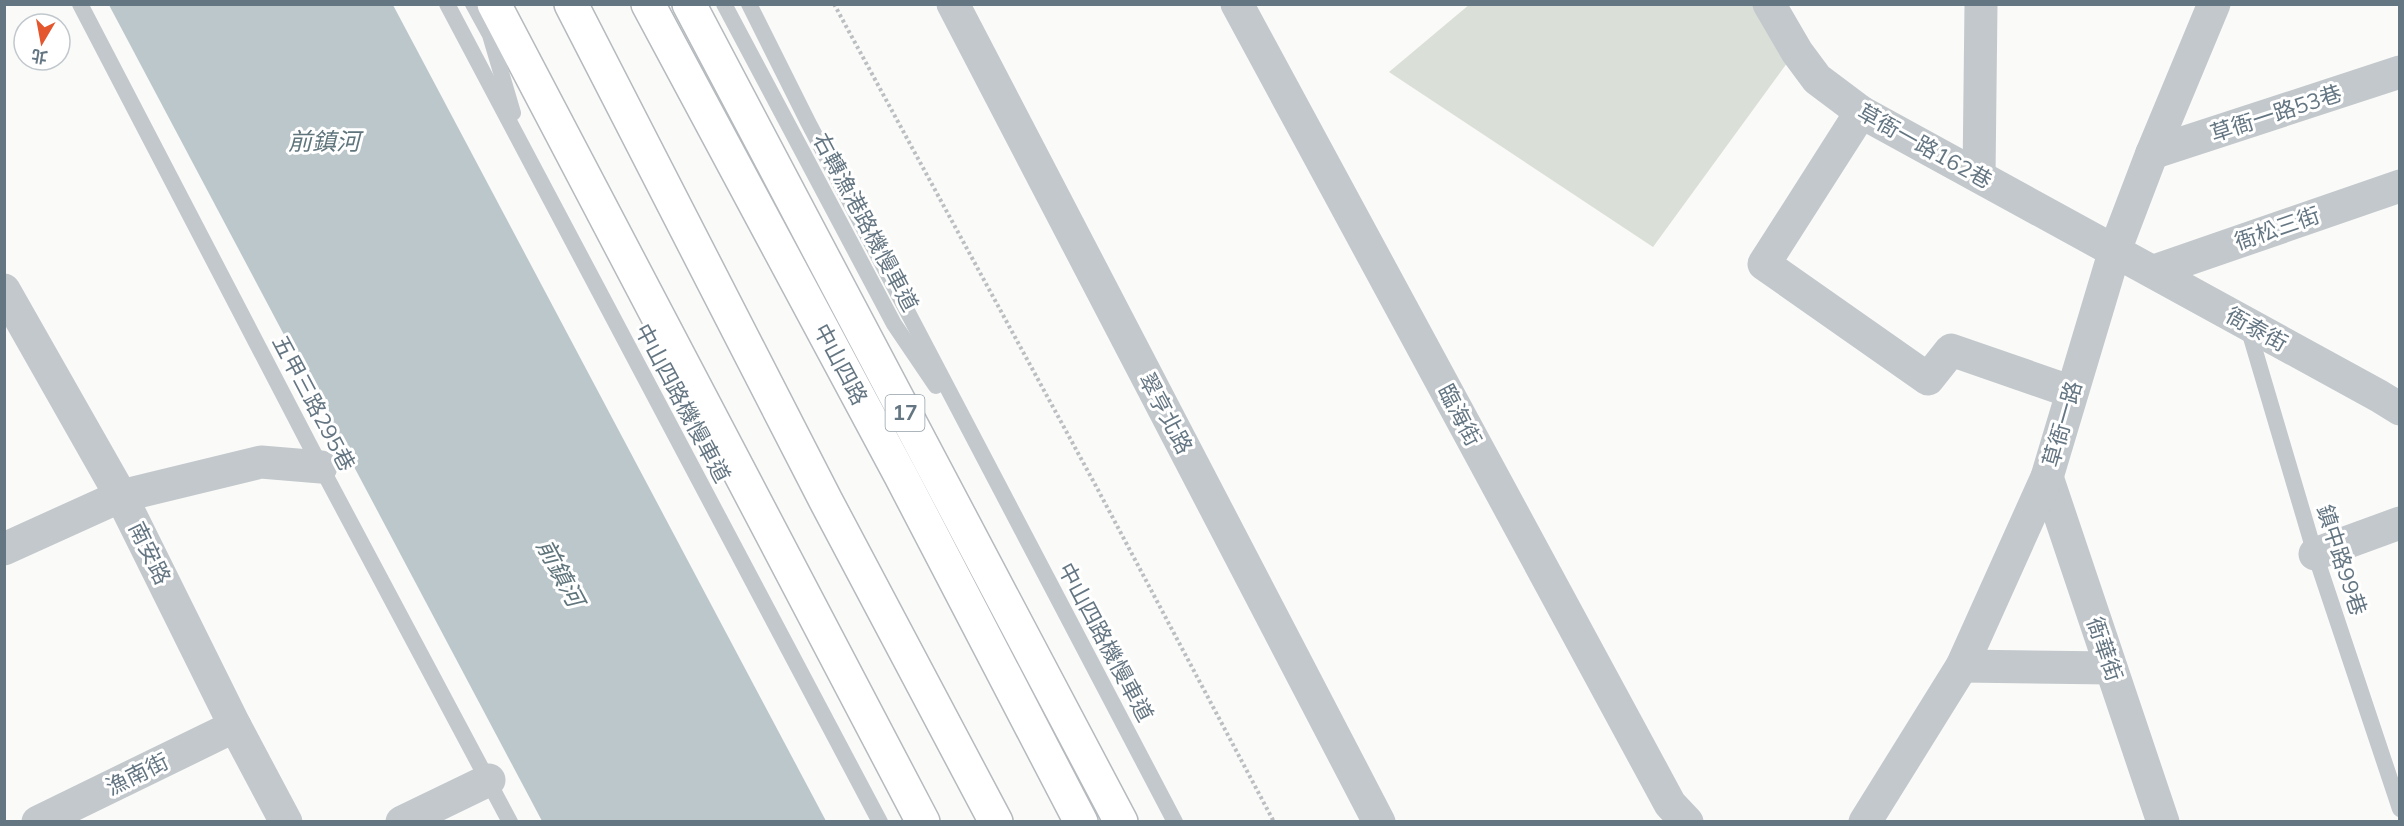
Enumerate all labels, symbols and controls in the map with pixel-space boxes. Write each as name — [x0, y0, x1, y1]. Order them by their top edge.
north arrow — [12, 12, 72, 72]
text: 北 — [30, 46, 49, 68]
street label: 草衙一路53巷 — [2207, 79, 2345, 147]
street label: 草衙一路162巷 — [1853, 97, 1997, 195]
water label: 前鎮河 — [288, 126, 364, 156]
street label: 右轉漁港路機慢車道 — [807, 128, 925, 316]
street label: 衙松三街 — [2231, 200, 2323, 256]
street label: 衙泰街 — [2221, 301, 2293, 357]
street label: 中山四路機慢車道 — [629, 319, 737, 487]
street label: 中山四路 — [808, 319, 874, 409]
street label: 五甲三路295巷 — [267, 330, 361, 476]
street label: 翠亨北路 — [1133, 368, 1199, 458]
street label: 草衙一路 — [2036, 378, 2088, 470]
street label: 臨海街 — [1432, 379, 1488, 451]
road number: 17 — [886, 395, 924, 431]
street label: 鎮中路99巷 — [2311, 501, 2373, 619]
street label: 南安路 — [123, 517, 177, 589]
water label: 前鎮河 — [531, 534, 593, 615]
street label: 中山四路機慢車道 — [1052, 558, 1160, 726]
street label: 衙華街 — [2081, 613, 2129, 685]
street label: 漁南街 — [101, 747, 173, 801]

